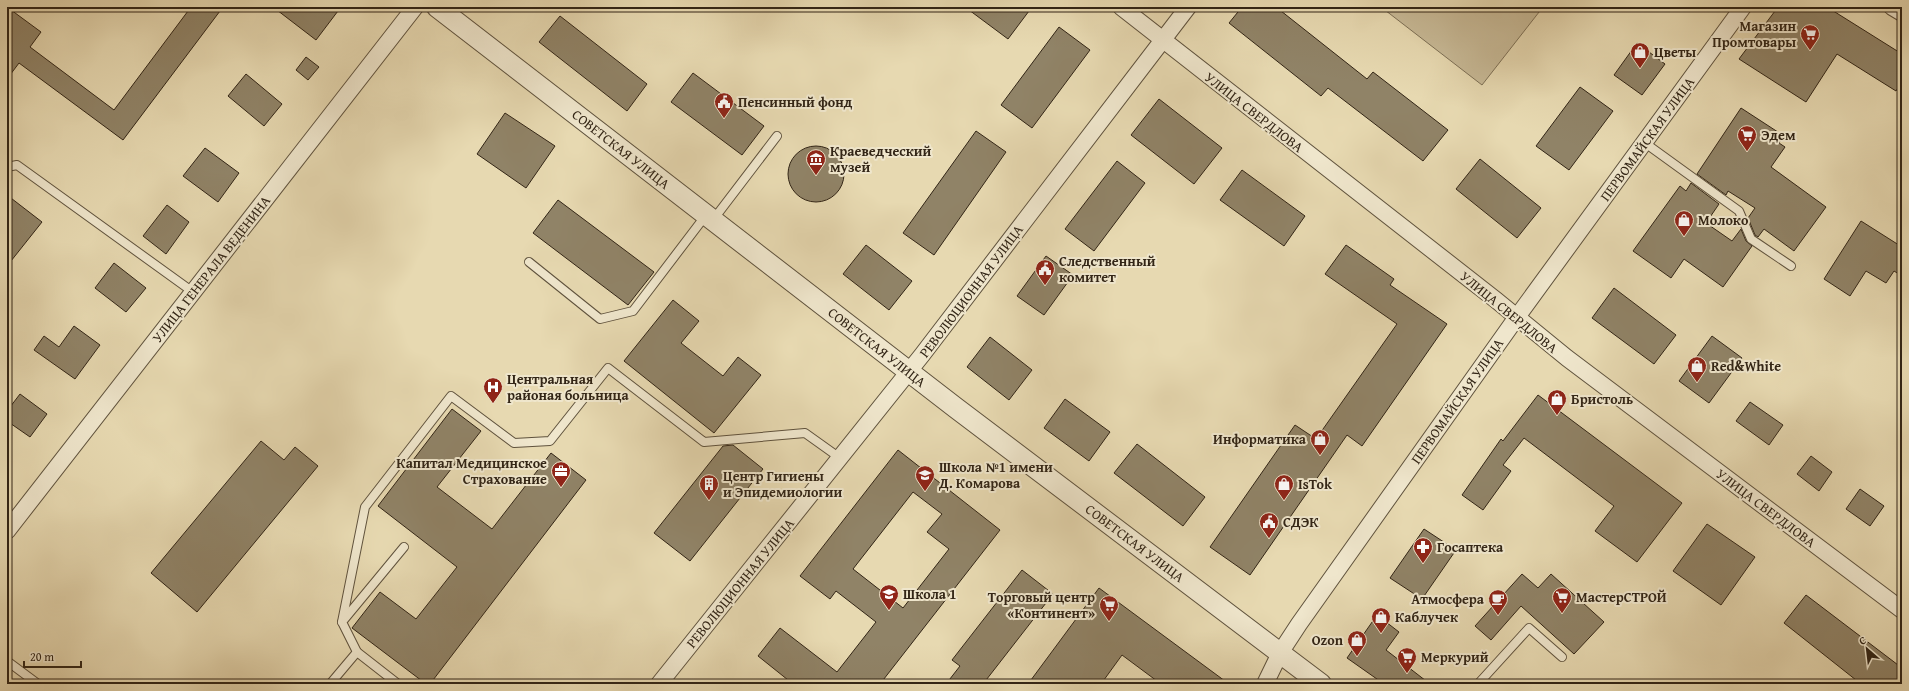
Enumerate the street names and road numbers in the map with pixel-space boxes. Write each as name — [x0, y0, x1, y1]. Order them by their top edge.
street label: УЛИЦА СВЕРДЛОВА — [1200, 67, 1308, 157]
street label: ПЕРВОМАЙСКАЯ УЛИЦА — [1595, 72, 1699, 205]
street label: СОВЕТСКАЯ УЛИЦА — [568, 104, 675, 194]
street label: УЛИЦА ГЕНЕРАЛА ВЕДЕНИНА — [147, 191, 275, 347]
street label: РЕВОЛЮЦИОННАЯ УЛИЦА — [914, 220, 1028, 362]
street label: УЛИЦА СВЕРДЛОВА — [1456, 266, 1562, 358]
street label: СОВЕТСКАЯ УЛИЦА — [824, 302, 931, 392]
street label: ПЕРВОМАЙСКАЯ УЛИЦА — [1406, 334, 1508, 468]
street label: УЛИЦА СВЕРДЛОВА — [1712, 464, 1820, 553]
street label: СОВЕТСКАЯ УЛИЦА — [1081, 499, 1189, 587]
street label: РЕВОЛЮЦИОННАЯ УЛИЦА — [681, 514, 799, 652]

